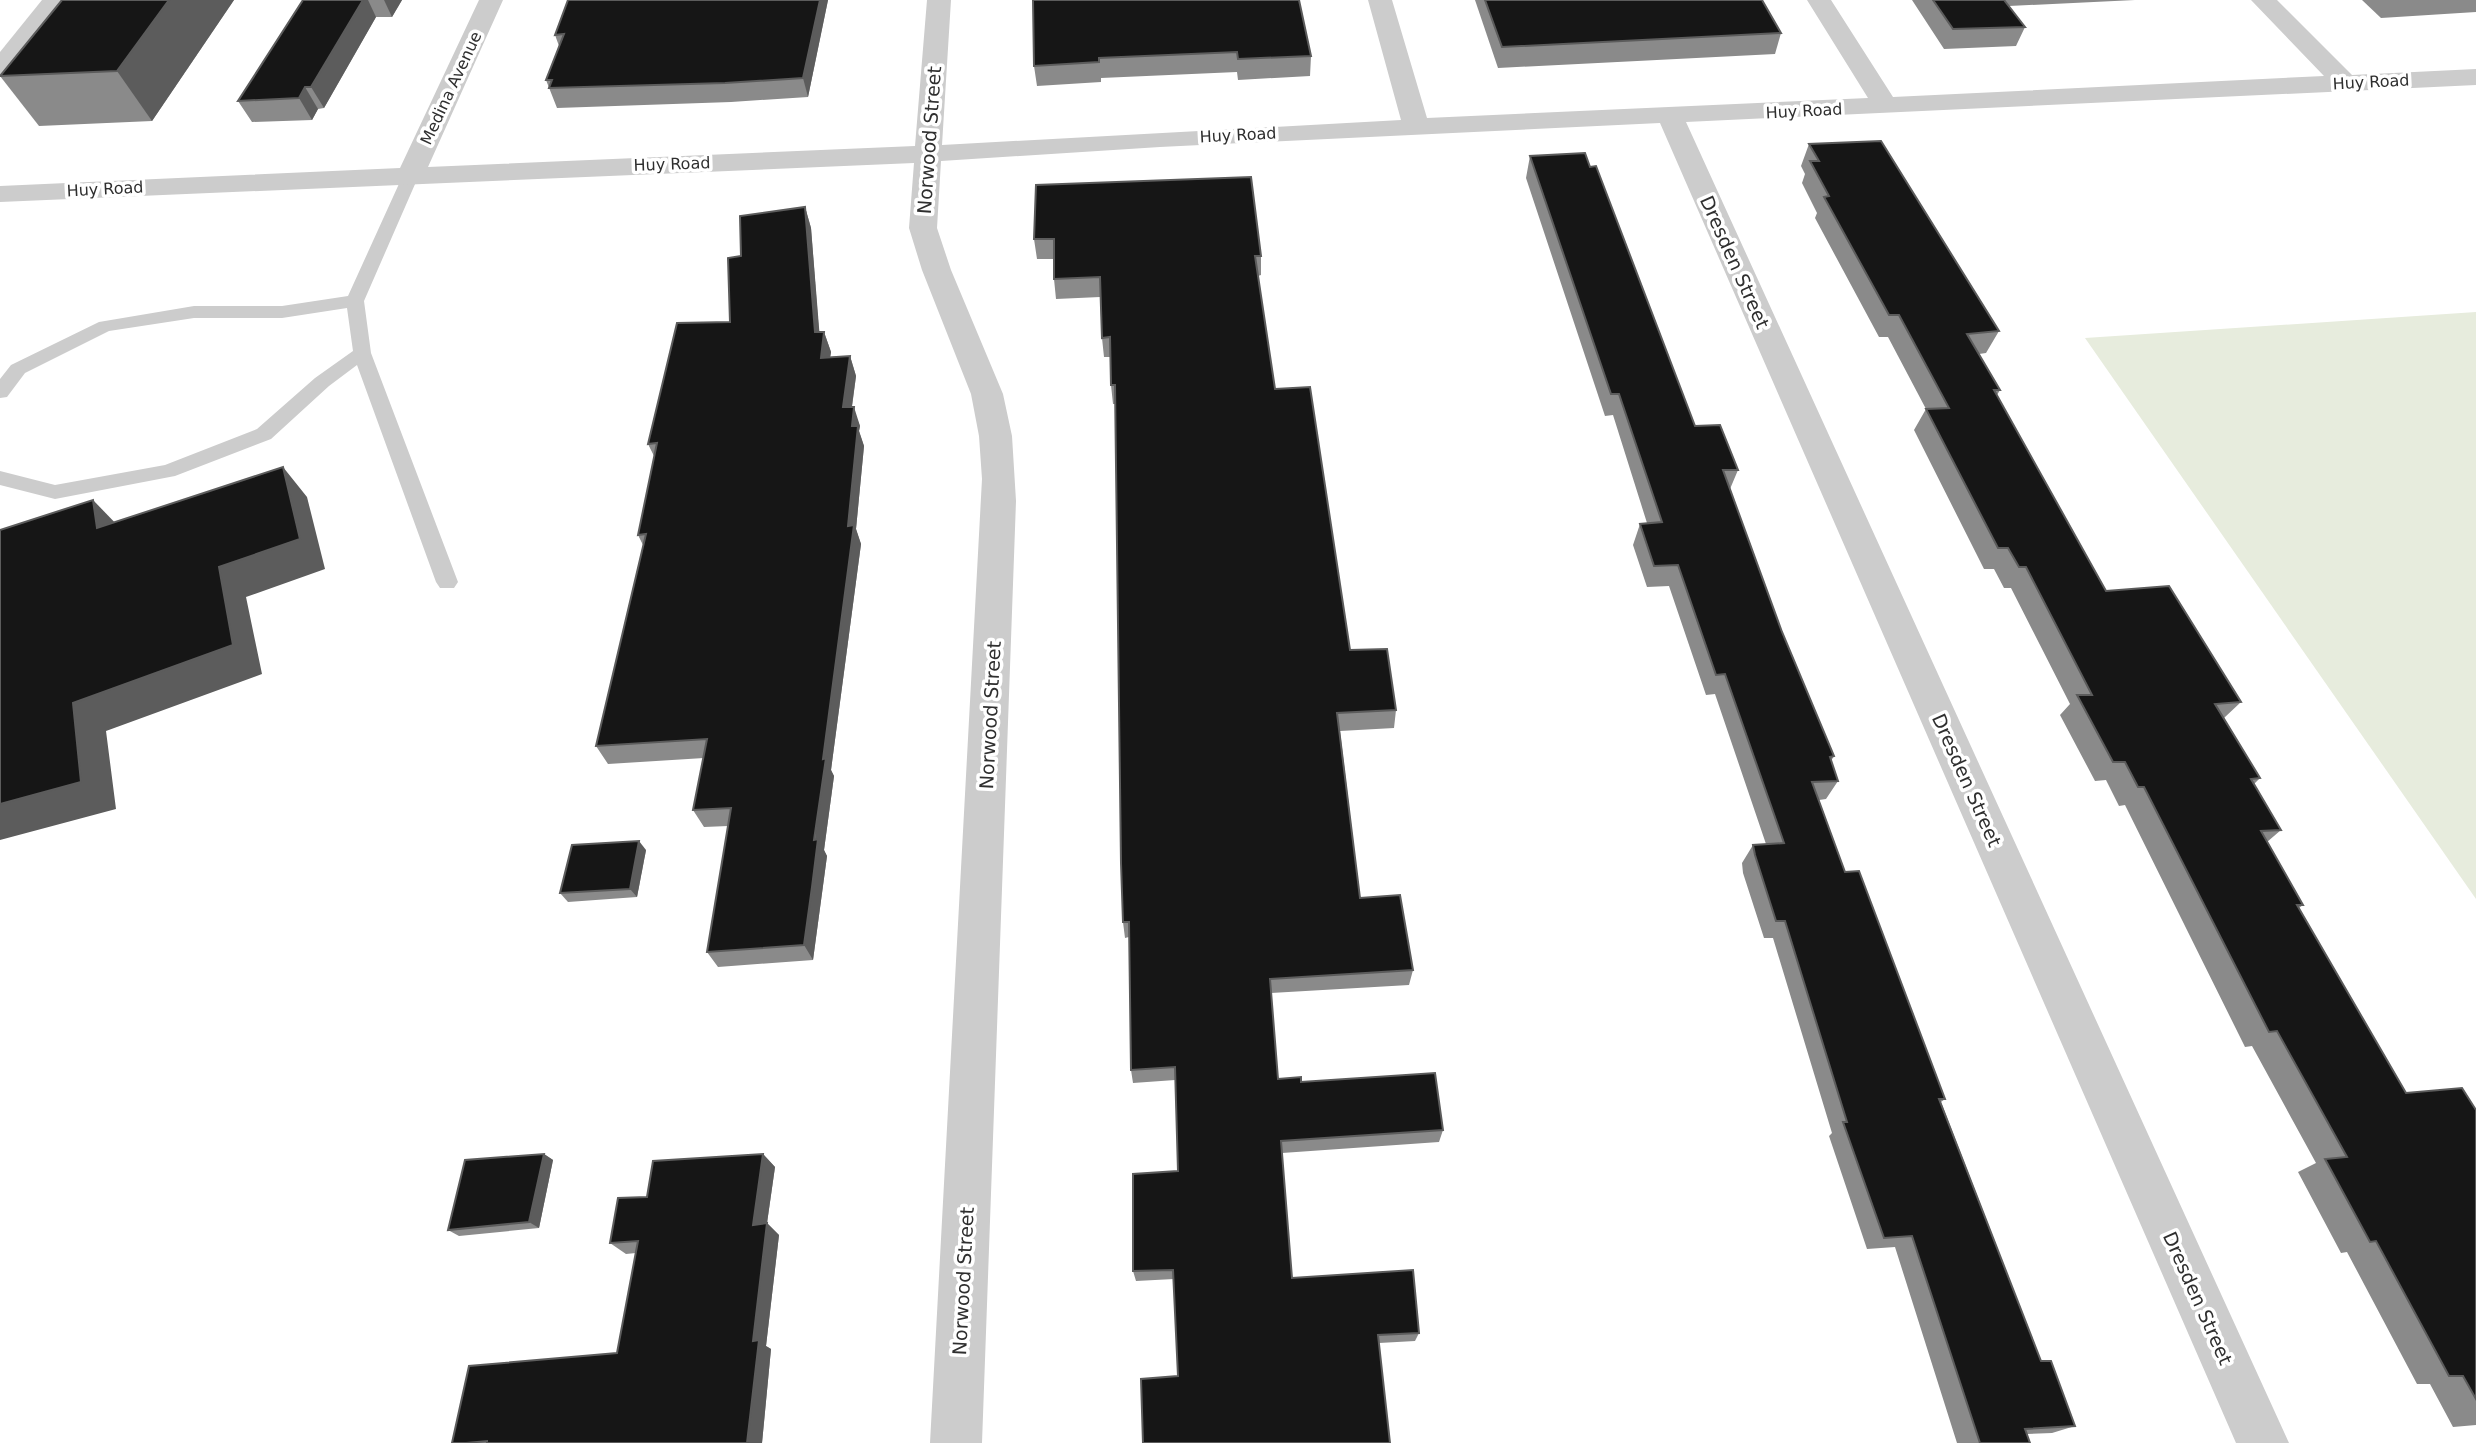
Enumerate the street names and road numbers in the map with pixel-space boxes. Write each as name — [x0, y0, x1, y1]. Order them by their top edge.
street label: Medina Avenue — [416, 28, 486, 148]
street label: Norwood Street — [913, 65, 945, 215]
street label: Huy Road — [2332, 71, 2410, 93]
street label: Huy Road — [1765, 100, 1843, 122]
street label: Huy Road — [1199, 124, 1277, 146]
street label: Huy Road — [633, 153, 711, 175]
street label: Huy Road — [66, 178, 144, 200]
street label: Dresden Street — [1696, 192, 1774, 332]
street label: Norwood Street — [975, 640, 1005, 790]
street label: Dresden Street — [1928, 710, 2006, 850]
street label: Norwood Street — [948, 1206, 978, 1356]
street label: Dresden Street — [2159, 1228, 2237, 1368]

